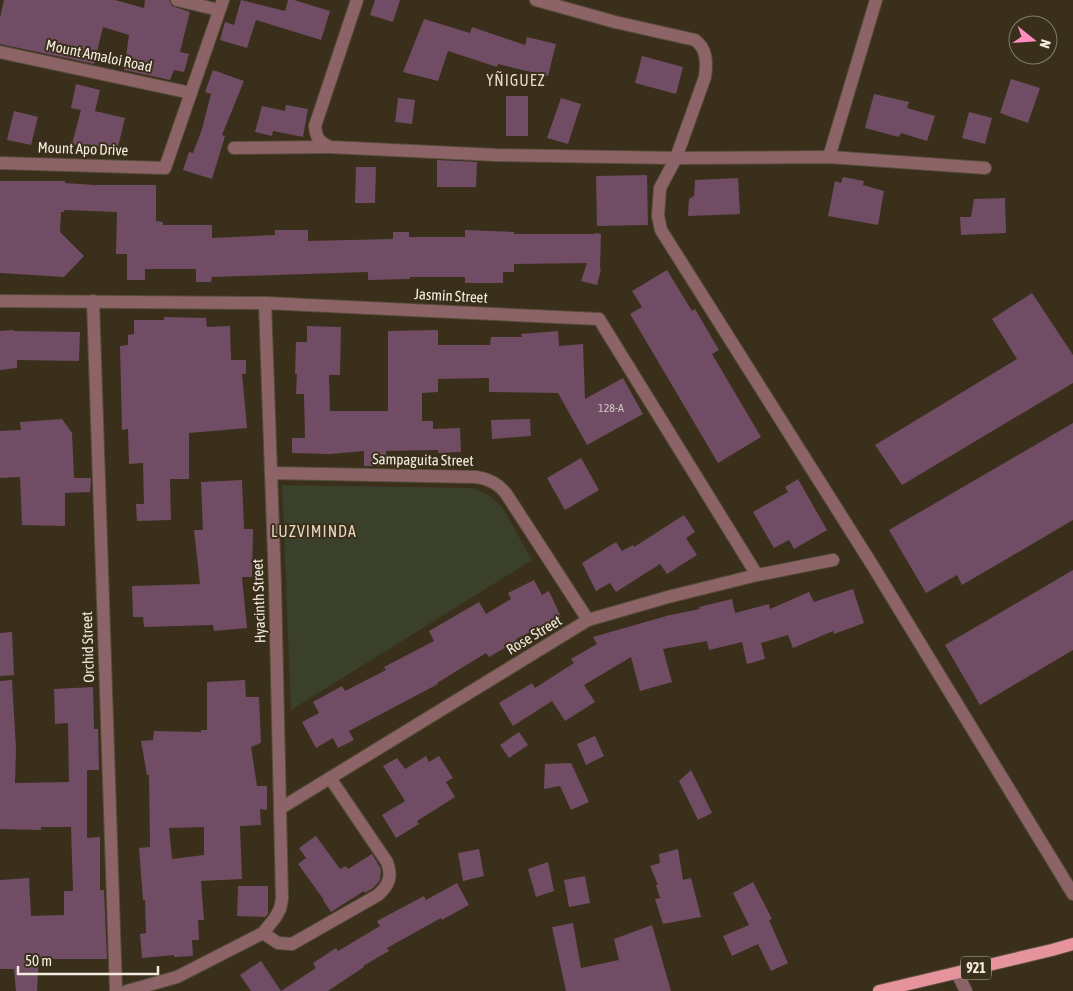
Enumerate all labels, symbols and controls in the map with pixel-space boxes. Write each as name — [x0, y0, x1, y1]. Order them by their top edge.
north arrow — [1008, 15, 1058, 65]
street label: Mount Amaloi Road — [44, 36, 154, 75]
text: N — [1037, 38, 1054, 50]
district label: YÑIGUEZ — [486, 71, 546, 89]
street label: Mount Apo Drive — [37, 138, 129, 159]
street label: Jasmin Street — [414, 285, 488, 306]
house number: 128-A — [598, 401, 624, 415]
street label: Sampaguita Street — [372, 450, 474, 469]
district label: LUZVIMINDA — [271, 522, 357, 540]
street label: Hyacinth Street — [249, 558, 268, 644]
street label: Orchid Street — [78, 611, 97, 683]
street label: Rose Street — [503, 611, 565, 658]
scale bar — [18, 944, 158, 976]
text: 50 m — [25, 952, 52, 969]
road number: 921 — [961, 956, 991, 980]

